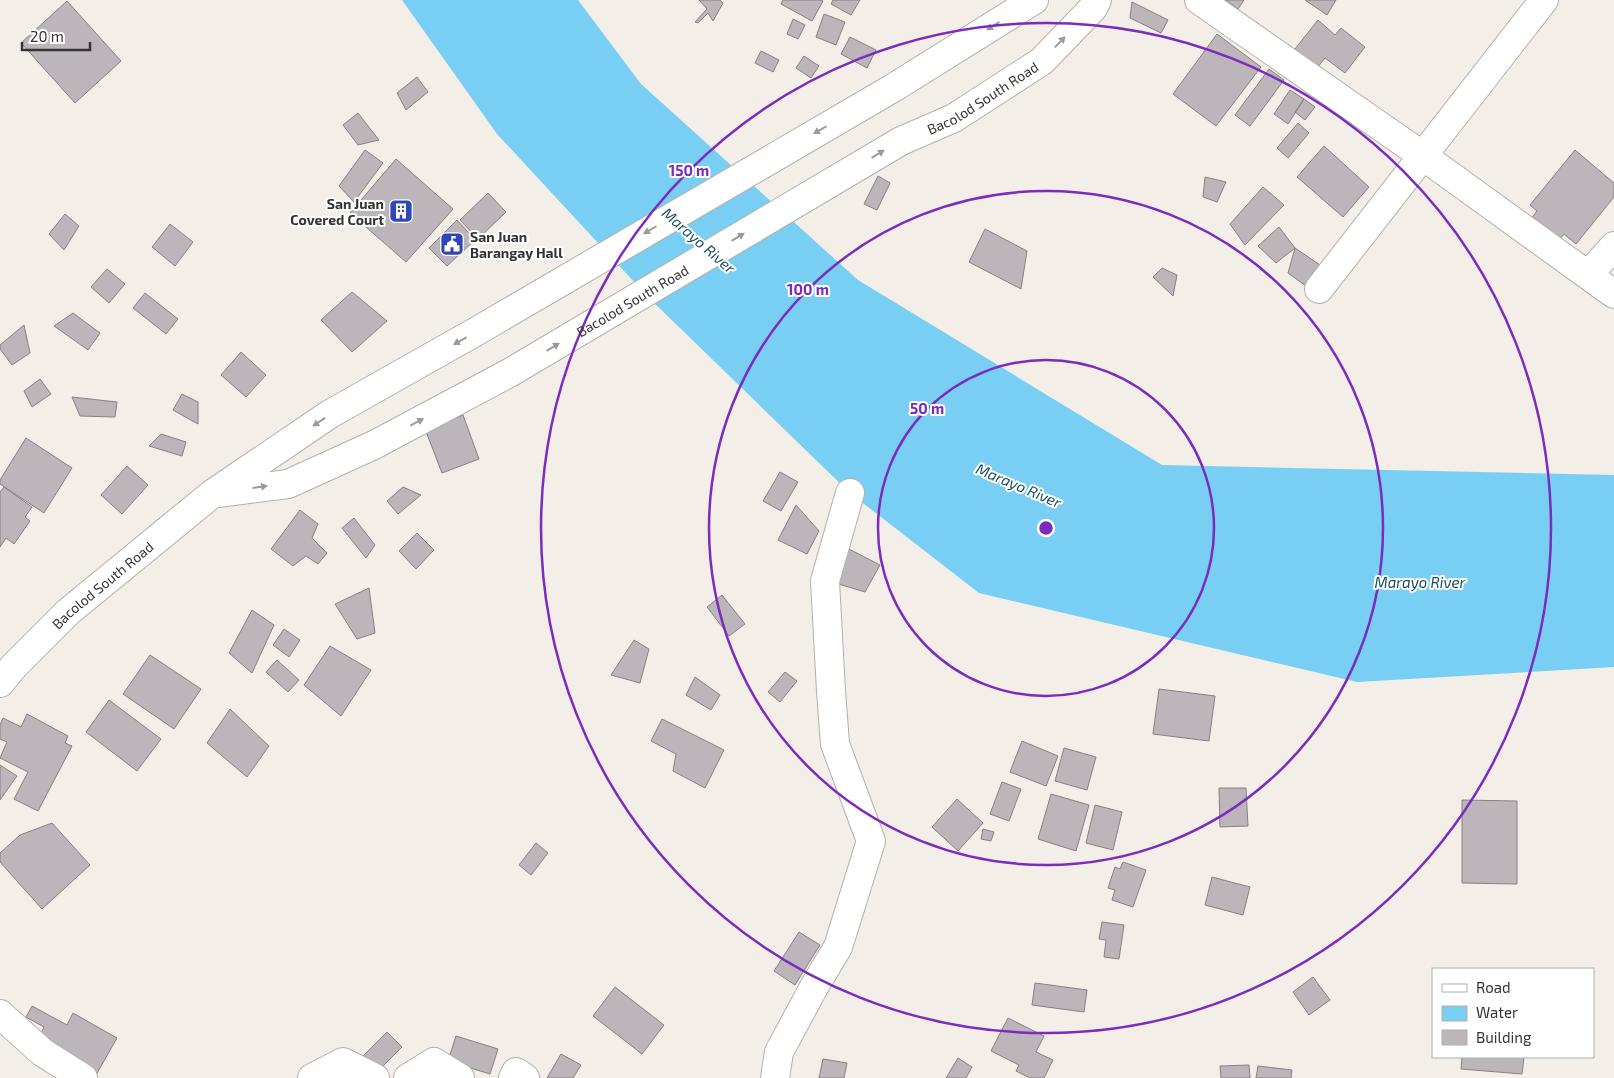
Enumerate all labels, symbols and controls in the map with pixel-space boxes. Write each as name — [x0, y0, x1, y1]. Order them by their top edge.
scale bar — [22, 20, 90, 52]
one-way arrow — [986, 21, 1000, 30]
text: 20 m — [30, 27, 64, 45]
one-way arrow — [1054, 36, 1066, 48]
street label: Bacolod South Road — [924, 57, 1041, 137]
one-way arrow — [814, 126, 827, 135]
one-way arrow — [871, 150, 884, 159]
text: 150 m — [669, 161, 709, 179]
place label: San Juan Covered Court — [290, 195, 384, 228]
building icon: San Juan Covered Court — [388, 198, 414, 224]
water label: Marayo River — [658, 203, 740, 278]
one-way arrow — [643, 225, 656, 234]
place label: San Juan Barangay Hall — [470, 228, 563, 261]
public building icon: San Juan Barangay Hall — [439, 231, 465, 257]
one-way arrow — [731, 233, 745, 242]
street label: Bacolod South Road — [573, 261, 691, 340]
text: 100 m — [787, 280, 829, 298]
one-way arrow — [454, 336, 467, 345]
one-way arrow — [546, 342, 560, 351]
text: 50 m — [910, 399, 944, 417]
one-way arrow — [313, 417, 326, 426]
one-way arrow — [410, 418, 423, 427]
water label: Marayo River — [973, 459, 1065, 512]
one-way arrow — [253, 483, 269, 491]
centre of rings — [1037, 519, 1055, 537]
street label: Bacolod South Road — [48, 538, 156, 632]
water label: Marayo River — [1375, 573, 1467, 592]
legend — [1432, 968, 1594, 1058]
text: Road — [1476, 978, 1511, 996]
text: Water — [1476, 1003, 1518, 1021]
text: Building — [1476, 1028, 1532, 1046]

